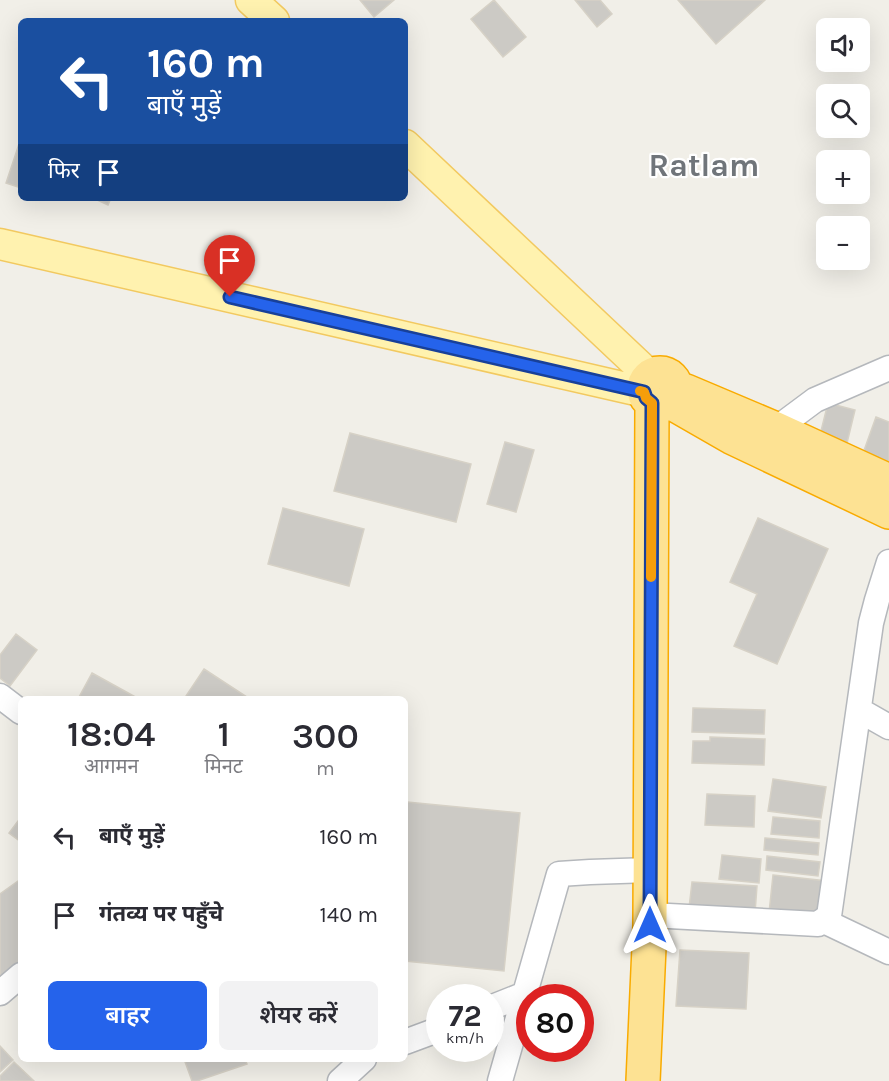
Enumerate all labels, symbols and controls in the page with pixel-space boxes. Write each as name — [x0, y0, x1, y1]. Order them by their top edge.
map controls — [816, 18, 870, 270]
button: sound — [816, 18, 870, 72]
text: 160 m — [147, 38, 265, 88]
icon: left — [48, 42, 126, 120]
button: search — [816, 84, 870, 138]
text: बाएँ मुड़ें — [147, 89, 221, 121]
district label: Ratlam — [649, 147, 759, 184]
button: + — [816, 150, 870, 204]
icon: arrive — [92, 156, 125, 189]
text: फिर — [48, 158, 80, 184]
button: − — [816, 216, 870, 270]
pin — [204, 235, 255, 297]
icon: arrive — [213, 244, 246, 277]
text: 18:04 — [67, 713, 155, 755]
text: 1 — [217, 713, 230, 755]
text: 300 — [292, 715, 359, 757]
text: आगमन — [84, 755, 139, 778]
text: मिनट — [205, 755, 243, 778]
text: m — [316, 757, 335, 780]
icon: left — [48, 821, 81, 854]
text: बाएँ मुड़ें — [99, 823, 165, 849]
text: 160 m — [319, 824, 378, 850]
position arrow — [618, 893, 682, 957]
icon: arrive — [48, 899, 81, 932]
text: गंतव्य पर पहुँचे — [99, 901, 223, 927]
text: 140 m — [320, 902, 378, 928]
button: बाहर — [48, 981, 207, 1050]
button: शेयर करें — [219, 981, 378, 1050]
speed limit sign: 80 — [516, 984, 594, 1062]
text: 72 — [448, 998, 482, 1034]
text: km/h — [446, 1029, 484, 1047]

